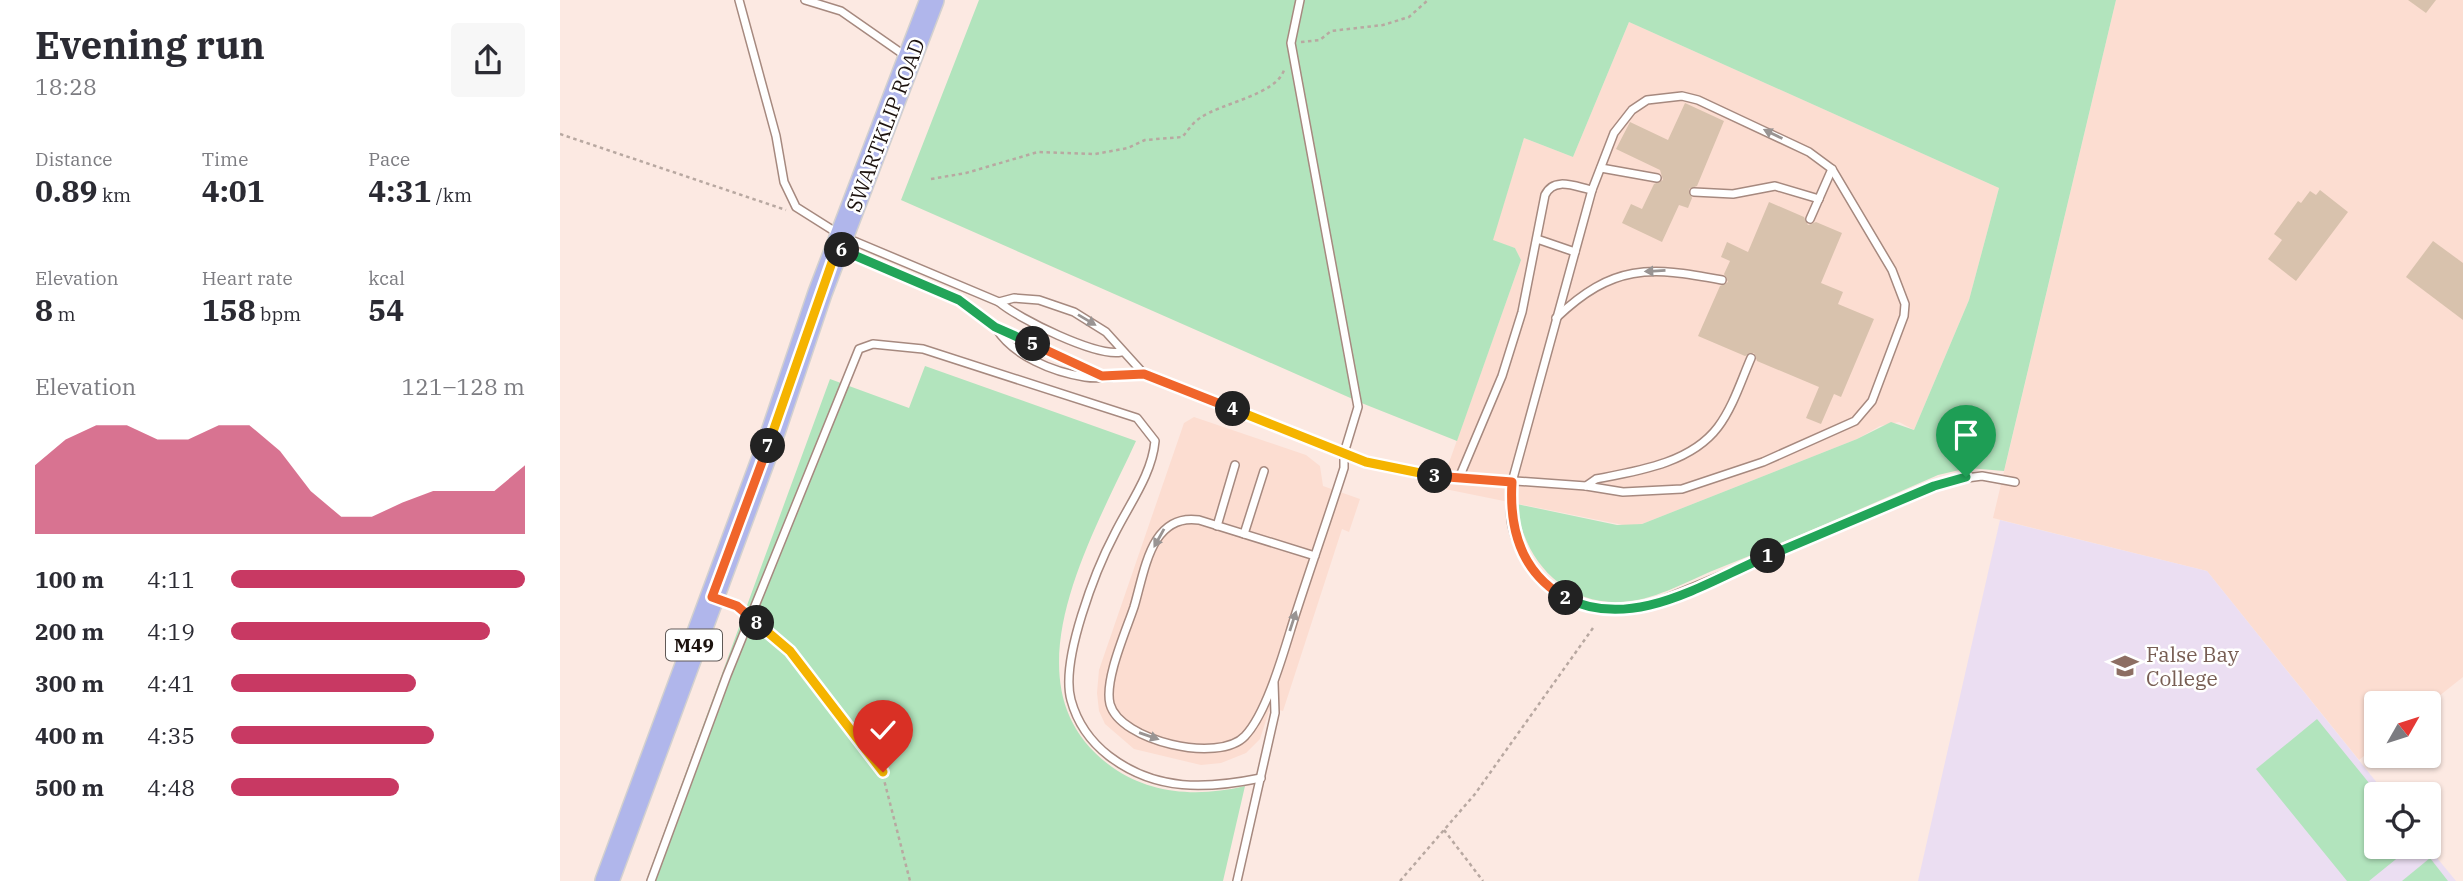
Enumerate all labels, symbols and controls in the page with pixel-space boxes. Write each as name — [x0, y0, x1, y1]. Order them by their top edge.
text: Evening run — [35, 20, 265, 69]
button: share — [451, 23, 525, 97]
street label: SWARTKLIP ROAD — [839, 34, 931, 216]
text: 18:28 — [35, 71, 97, 101]
one-way arrow — [1763, 129, 1783, 140]
text: Distance — [35, 147, 113, 171]
text: Time — [202, 147, 248, 171]
text: Pace — [368, 147, 410, 171]
text: 0.89 — [35, 171, 97, 210]
text: 4:01 — [202, 171, 265, 210]
text: 4:31 — [368, 171, 431, 210]
text: km — [97, 183, 131, 207]
text: /km — [431, 183, 472, 207]
pin: 6 — [824, 232, 860, 268]
text: 6 — [836, 237, 847, 261]
one-way arrow — [1644, 265, 1666, 276]
text: Elevation — [35, 266, 119, 290]
text: Heart rate — [202, 266, 293, 290]
text: kcal — [368, 266, 405, 290]
text: 8 — [35, 290, 53, 329]
text: 158 — [202, 290, 256, 329]
text: 54 — [368, 290, 404, 329]
text: m — [53, 302, 76, 326]
text: bpm — [256, 302, 301, 326]
one-way arrow — [1078, 314, 1097, 326]
pin: 5 — [1016, 326, 1050, 362]
text: 5 — [1027, 331, 1038, 355]
text: Elevation — [35, 371, 136, 401]
text: 121–128 m — [401, 371, 525, 401]
pin: 4 — [1216, 392, 1250, 426]
text: 4 — [1227, 396, 1238, 420]
pin — [1936, 405, 1996, 477]
icon: arrive — [1947, 416, 1985, 454]
pin: 7 — [750, 428, 786, 464]
text: 7 — [762, 433, 773, 457]
pin: 3 — [1418, 458, 1452, 494]
text: 3 — [1429, 463, 1440, 487]
one-way arrow — [1153, 529, 1165, 548]
pin: 1 — [1750, 538, 1786, 574]
text: 1 — [1762, 543, 1773, 567]
text: 100 m — [35, 564, 104, 594]
text: 4:11 — [147, 564, 195, 594]
pin: 2 — [1548, 580, 1584, 616]
text: 2 — [1560, 585, 1571, 609]
pin: 8 — [740, 606, 774, 640]
text: 8 — [751, 610, 762, 634]
one-way arrow — [1289, 610, 1299, 631]
text: 200 m — [35, 616, 104, 646]
text: 4:19 — [147, 616, 195, 646]
road number: M49 — [666, 630, 722, 660]
place label: False Bay College — [2146, 640, 2240, 692]
school or university icon: False Bay College — [2110, 651, 2140, 681]
text: 300 m — [35, 668, 104, 698]
text: 4:41 — [147, 668, 195, 698]
north arrow — [2364, 691, 2441, 768]
map controls — [2364, 691, 2441, 859]
pin — [853, 700, 913, 772]
icon: check — [864, 711, 902, 749]
text: 400 m — [35, 720, 104, 750]
text: 4:35 — [147, 720, 195, 750]
one-way arrow — [1139, 731, 1160, 742]
text: 500 m — [35, 772, 104, 802]
text: 4:48 — [147, 772, 195, 802]
button: locate — [2364, 782, 2441, 859]

